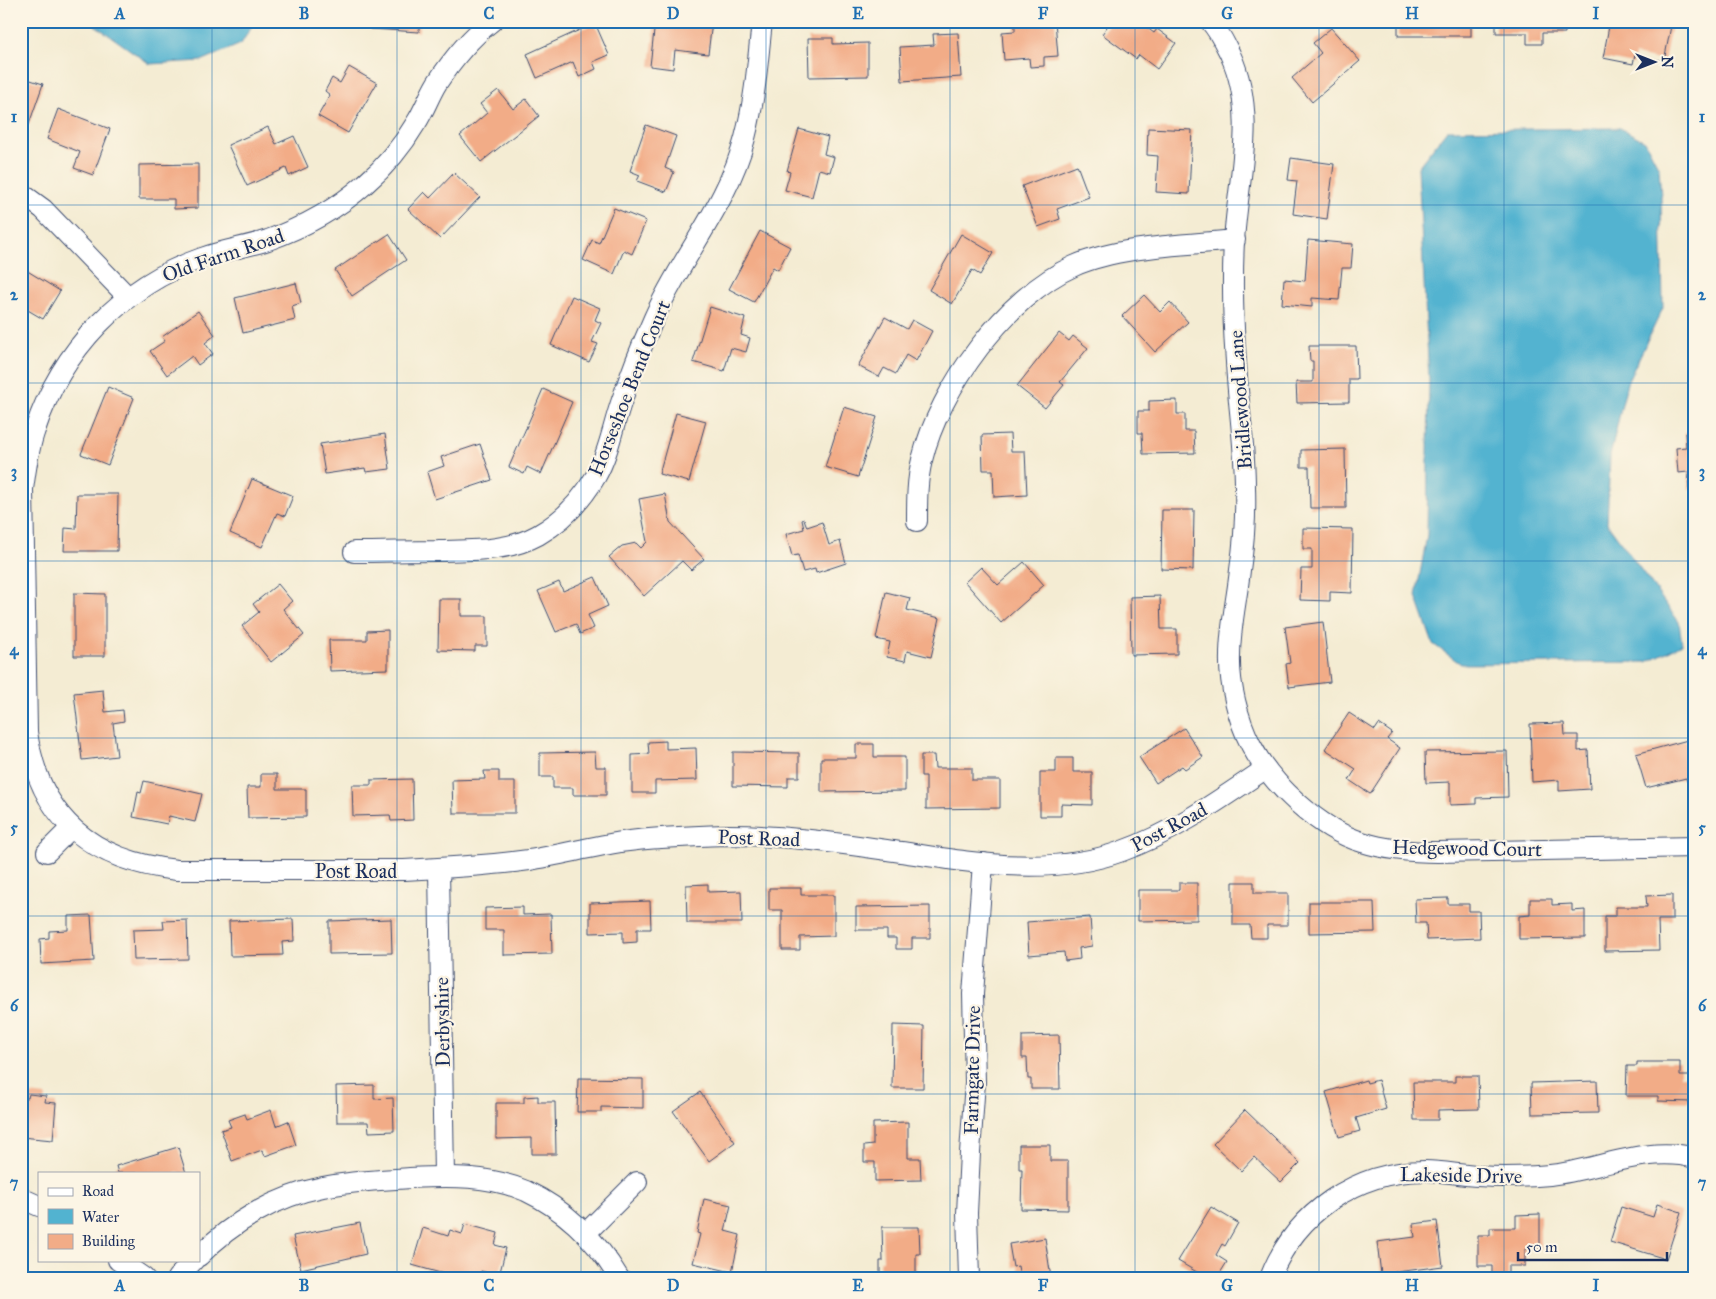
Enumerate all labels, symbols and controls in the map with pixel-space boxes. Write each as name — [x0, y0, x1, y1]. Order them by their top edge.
text: A — [114, 4, 126, 23]
text: B — [299, 4, 309, 23]
text: C — [484, 4, 495, 23]
text: D — [667, 4, 680, 23]
text: E — [852, 4, 864, 23]
text: F — [1038, 4, 1049, 23]
text: G — [1221, 4, 1233, 23]
text: H — [1405, 4, 1419, 23]
text: I — [1593, 4, 1600, 23]
north arrow — [1628, 38, 1678, 88]
text: N — [1658, 56, 1675, 68]
text: 1 — [11, 107, 18, 126]
text: 1 — [1699, 107, 1706, 126]
street label: Old Farm Road — [159, 223, 287, 287]
text: 2 — [10, 285, 19, 304]
text: 2 — [1698, 285, 1707, 304]
street label: Horseshoe Bend Court — [583, 297, 675, 479]
street label: Bridlewood Lane — [1223, 329, 1257, 471]
text: 3 — [11, 462, 17, 482]
text: 3 — [1699, 462, 1705, 482]
text: 4 — [10, 640, 20, 660]
text: 4 — [1698, 640, 1708, 660]
street label: Post Road — [1127, 797, 1211, 857]
text: 5 — [10, 818, 18, 837]
text: 5 — [1698, 818, 1706, 837]
street label: Post Road — [717, 825, 801, 851]
street label: Hedgewood Court — [1392, 835, 1542, 862]
street label: Post Road — [315, 859, 397, 883]
street label: Derbyshire — [429, 977, 455, 1067]
text: 6 — [10, 996, 19, 1015]
text: 6 — [1698, 996, 1707, 1015]
street label: Farmgate Drive — [959, 1005, 986, 1135]
street label: Lakeside Drive — [1400, 1162, 1522, 1188]
legend — [38, 1172, 200, 1262]
text: 7 — [10, 1173, 19, 1192]
text: 7 — [1698, 1173, 1707, 1192]
text: Road — [82, 1182, 114, 1200]
text: Water — [82, 1208, 119, 1226]
scale bar — [1518, 1229, 1667, 1261]
text: Building — [82, 1232, 136, 1250]
text: 50 m — [1526, 1238, 1558, 1256]
text: A — [114, 1276, 126, 1295]
text: B — [299, 1276, 309, 1295]
text: C — [484, 1276, 495, 1295]
text: D — [667, 1276, 680, 1295]
text: E — [852, 1276, 864, 1295]
text: F — [1038, 1276, 1049, 1295]
text: G — [1221, 1276, 1233, 1295]
text: H — [1405, 1276, 1419, 1295]
text: I — [1593, 1276, 1600, 1295]

